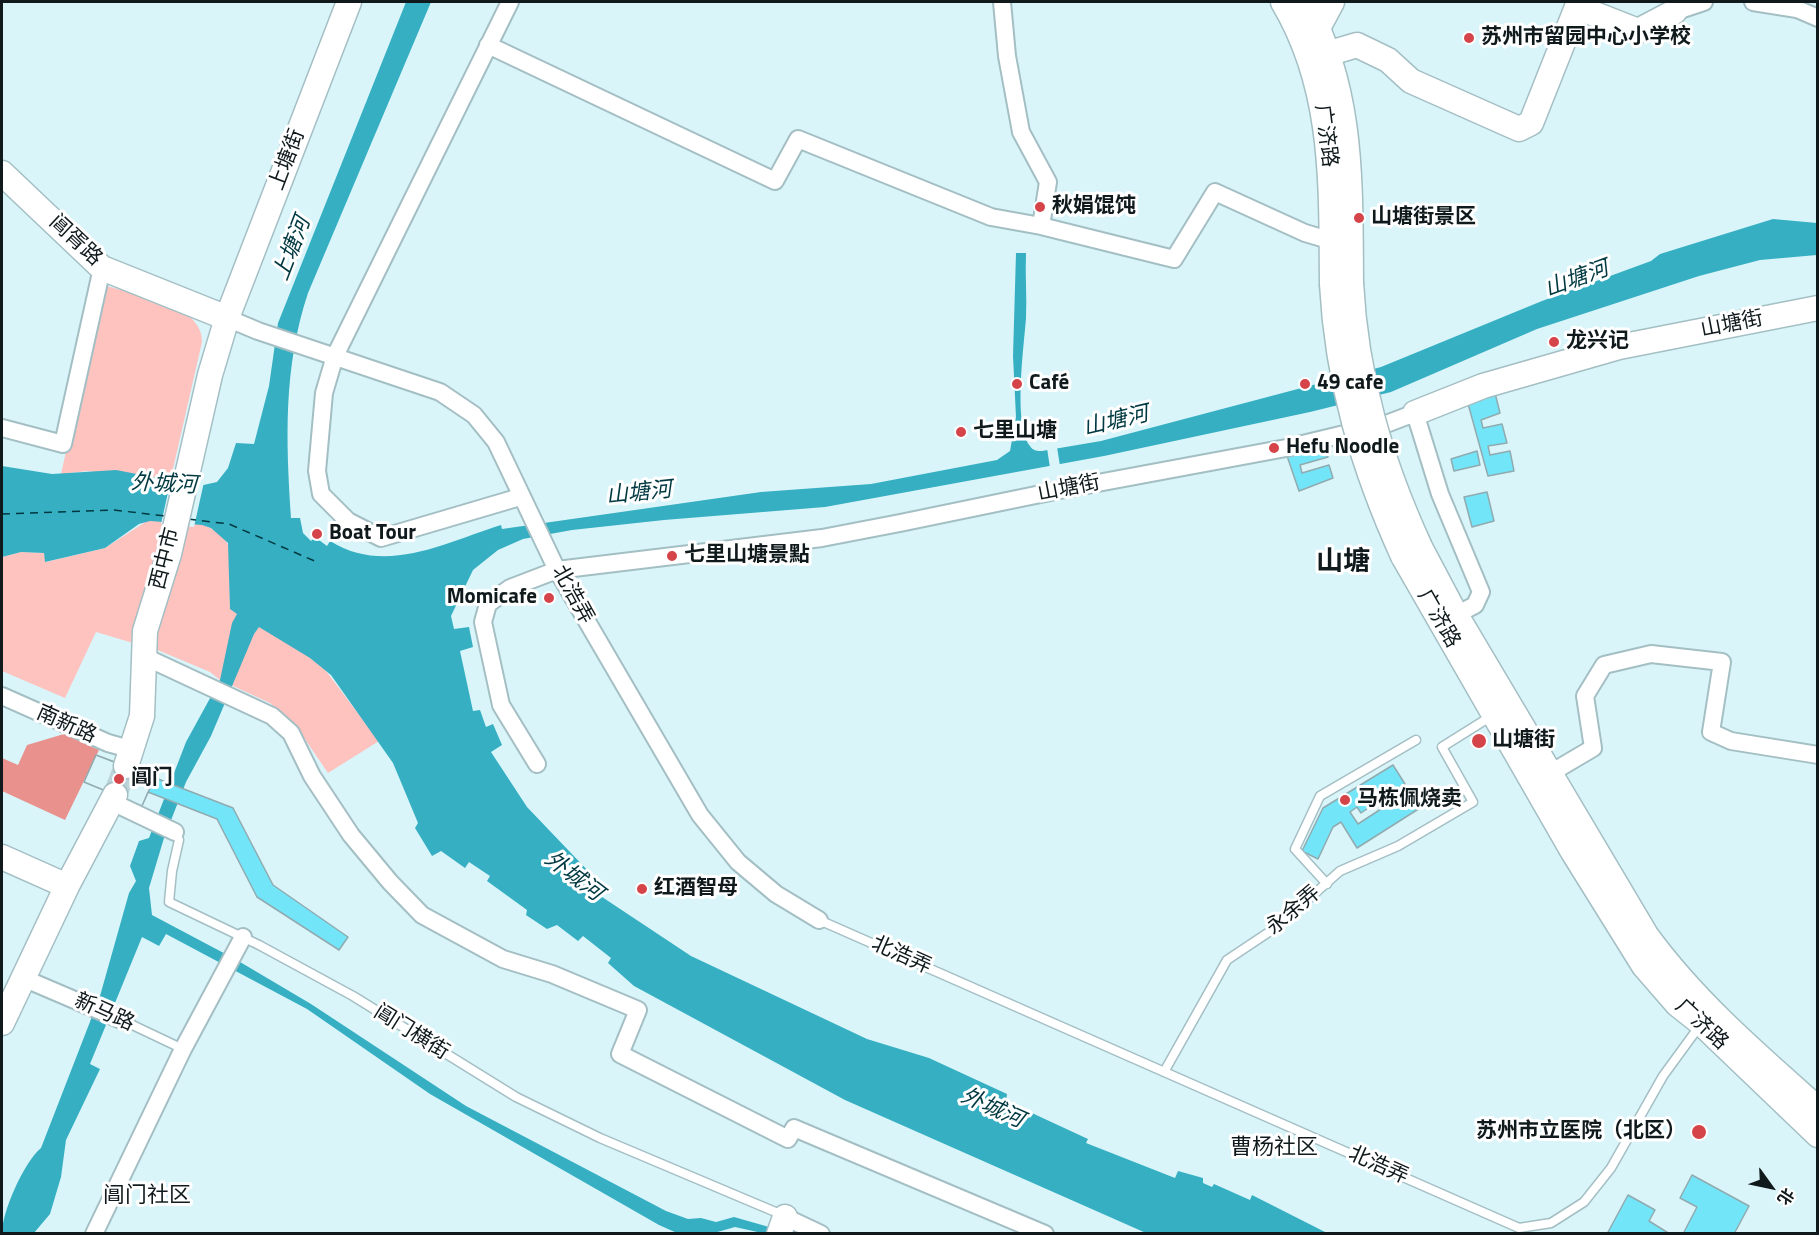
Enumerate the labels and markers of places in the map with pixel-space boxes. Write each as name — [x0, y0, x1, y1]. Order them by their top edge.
place label: 苏州市留园中心小学校 — [1481, 25, 1691, 51]
marker: 苏州市留园中心小学校 — [1462, 31, 1476, 45]
place label: 秋娟馄饨 — [1052, 194, 1136, 220]
marker: 秋娟馄饨 — [1033, 200, 1047, 214]
place label: 山塘街景区 — [1371, 205, 1476, 231]
marker: 山塘街景区 — [1352, 211, 1366, 225]
place label: 龙兴记 — [1566, 329, 1629, 355]
marker: 龙兴记 — [1547, 335, 1561, 349]
place label: Café — [1029, 371, 1069, 397]
place label: 49 cafe — [1317, 371, 1383, 397]
marker: Café — [1010, 377, 1024, 391]
marker: 49 cafe — [1298, 377, 1312, 391]
place label: 七里山塘 — [973, 419, 1057, 445]
marker: 七里山塘 — [954, 425, 968, 439]
place label: Hefu Noodle — [1286, 435, 1399, 461]
marker: Hefu Noodle — [1267, 441, 1281, 455]
place label: Boat Tour — [329, 521, 416, 547]
marker: Boat Tour — [310, 527, 324, 541]
place label: 七里山塘景點 — [684, 543, 810, 569]
marker: 七里山塘景點 — [665, 549, 679, 563]
place label: Momicafe — [447, 585, 537, 611]
marker: Momicafe — [542, 591, 556, 605]
place label: 山塘街 — [1492, 728, 1555, 754]
marker: 山塘街 — [1470, 732, 1488, 750]
place label: 阊门 — [131, 766, 173, 792]
marker: 阊门 — [112, 772, 126, 786]
place label: 马栋佩烧卖 — [1357, 787, 1462, 813]
marker: 马栋佩烧卖 — [1338, 793, 1352, 807]
place label: 红酒智母 — [654, 876, 738, 902]
marker: 红酒智母 — [635, 882, 649, 896]
place label: 苏州市立医院（北区） — [1476, 1119, 1686, 1145]
marker: 苏州市立医院（北区） — [1690, 1123, 1708, 1141]

